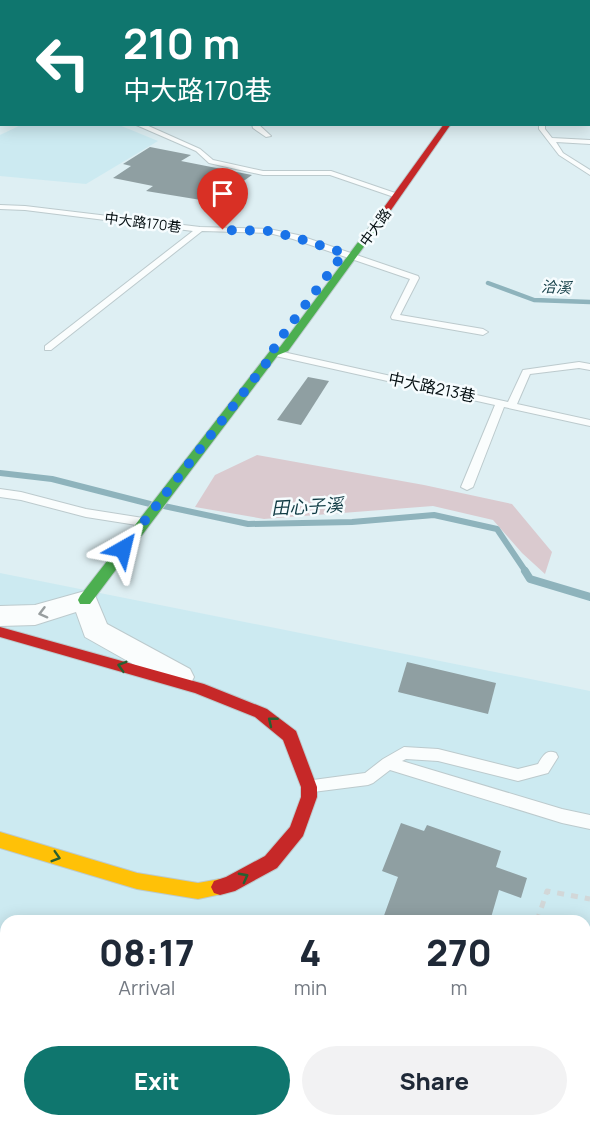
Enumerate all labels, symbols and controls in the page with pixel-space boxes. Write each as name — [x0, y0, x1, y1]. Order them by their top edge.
text: 210 m — [123, 14, 240, 72]
icon: left — [24, 24, 102, 102]
text: 中大路170巷 — [123, 71, 272, 108]
pin — [197, 168, 248, 230]
icon: arrive — [206, 177, 239, 210]
street label: 中大路 — [355, 204, 395, 250]
street label: 中大路170巷 — [104, 208, 182, 236]
water label: 洽溪 — [540, 276, 574, 298]
street label: 中大路213巷 — [387, 367, 477, 407]
water label: 田心子溪 — [270, 492, 347, 520]
position arrow — [91, 517, 155, 581]
one-way arrow — [38, 605, 48, 618]
one-way arrow — [118, 661, 128, 674]
one-way arrow — [268, 718, 279, 729]
one-way arrow — [50, 850, 61, 862]
one-way arrow — [238, 872, 249, 884]
text: 08:17 — [99, 928, 195, 977]
text: 4 — [299, 928, 322, 977]
text: 270 — [426, 928, 492, 977]
text: Arrival — [118, 974, 175, 1001]
text: min — [294, 974, 327, 1001]
text: m — [451, 974, 468, 1001]
button: Exit — [24, 1046, 290, 1115]
button: Share — [302, 1046, 567, 1115]

